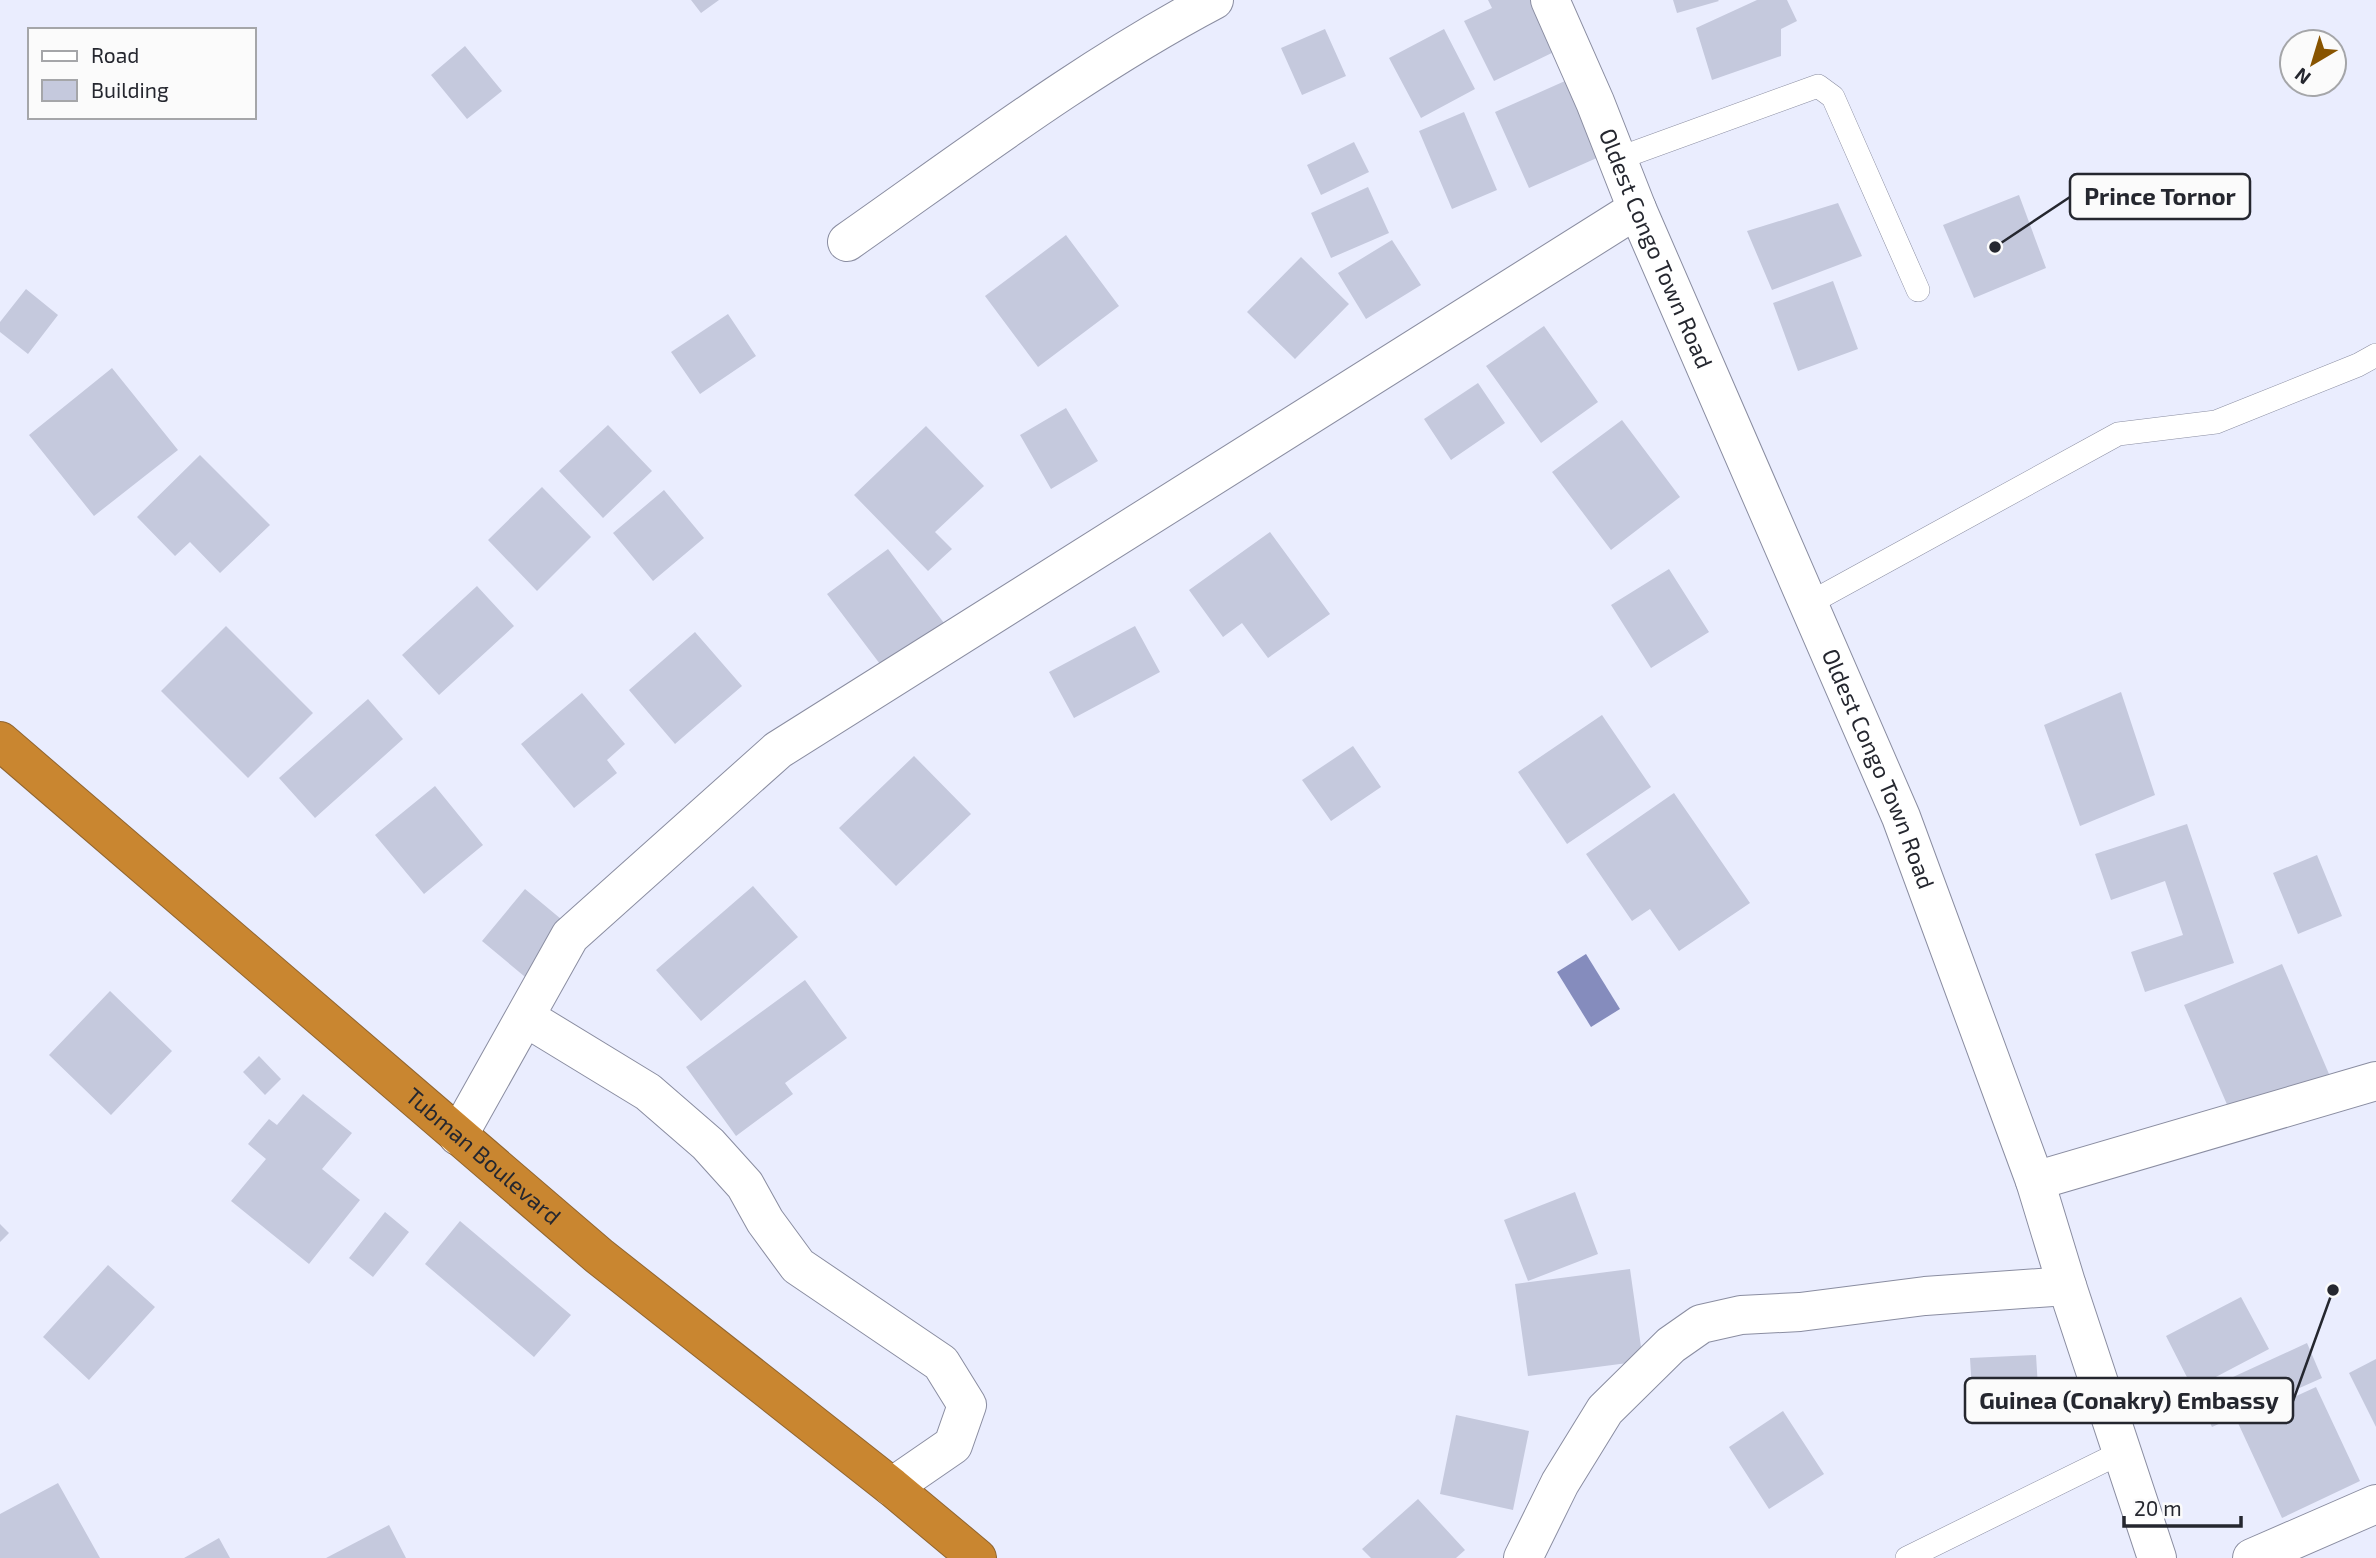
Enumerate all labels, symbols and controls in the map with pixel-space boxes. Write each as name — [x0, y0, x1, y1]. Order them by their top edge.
legend — [28, 28, 256, 119]
north arrow — [2278, 28, 2348, 98]
text: Road — [91, 42, 139, 67]
text: N — [2290, 64, 2315, 90]
text: Building — [91, 77, 169, 102]
street label: Oldest Congo Town Road — [1594, 124, 1719, 372]
callout: Prince Tornor — [2070, 174, 2250, 219]
text: Prince Tornor — [2084, 181, 2237, 210]
street label: Oldest Congo Town Road — [1817, 644, 1941, 892]
street label: Tubman Boulevard — [400, 1081, 567, 1230]
callout: Guinea (Conakry) Embassy — [1965, 1378, 2293, 1423]
text: Guinea (Conakry) Embassy — [1979, 1385, 2279, 1414]
scale bar — [2124, 1484, 2241, 1528]
text: 20 m — [2134, 1495, 2182, 1520]

